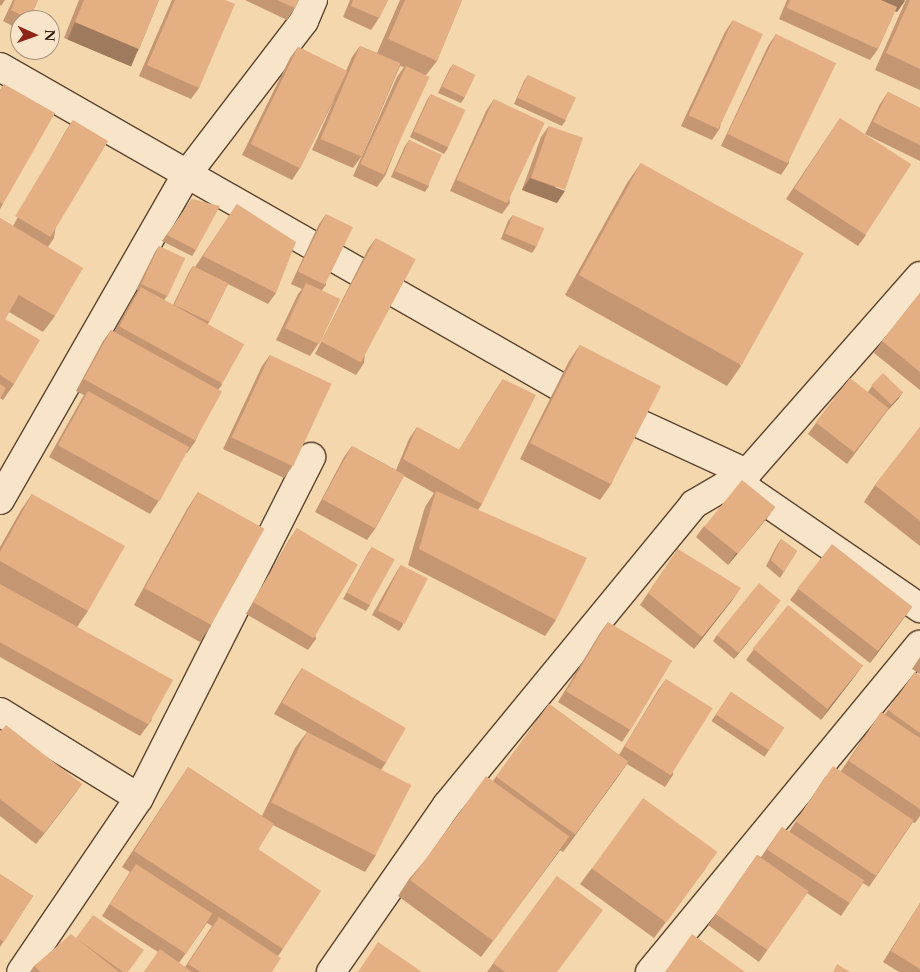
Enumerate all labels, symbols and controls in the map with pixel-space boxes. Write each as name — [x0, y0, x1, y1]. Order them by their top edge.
north arrow — [10, 10, 60, 60]
text: N — [40, 29, 59, 42]

